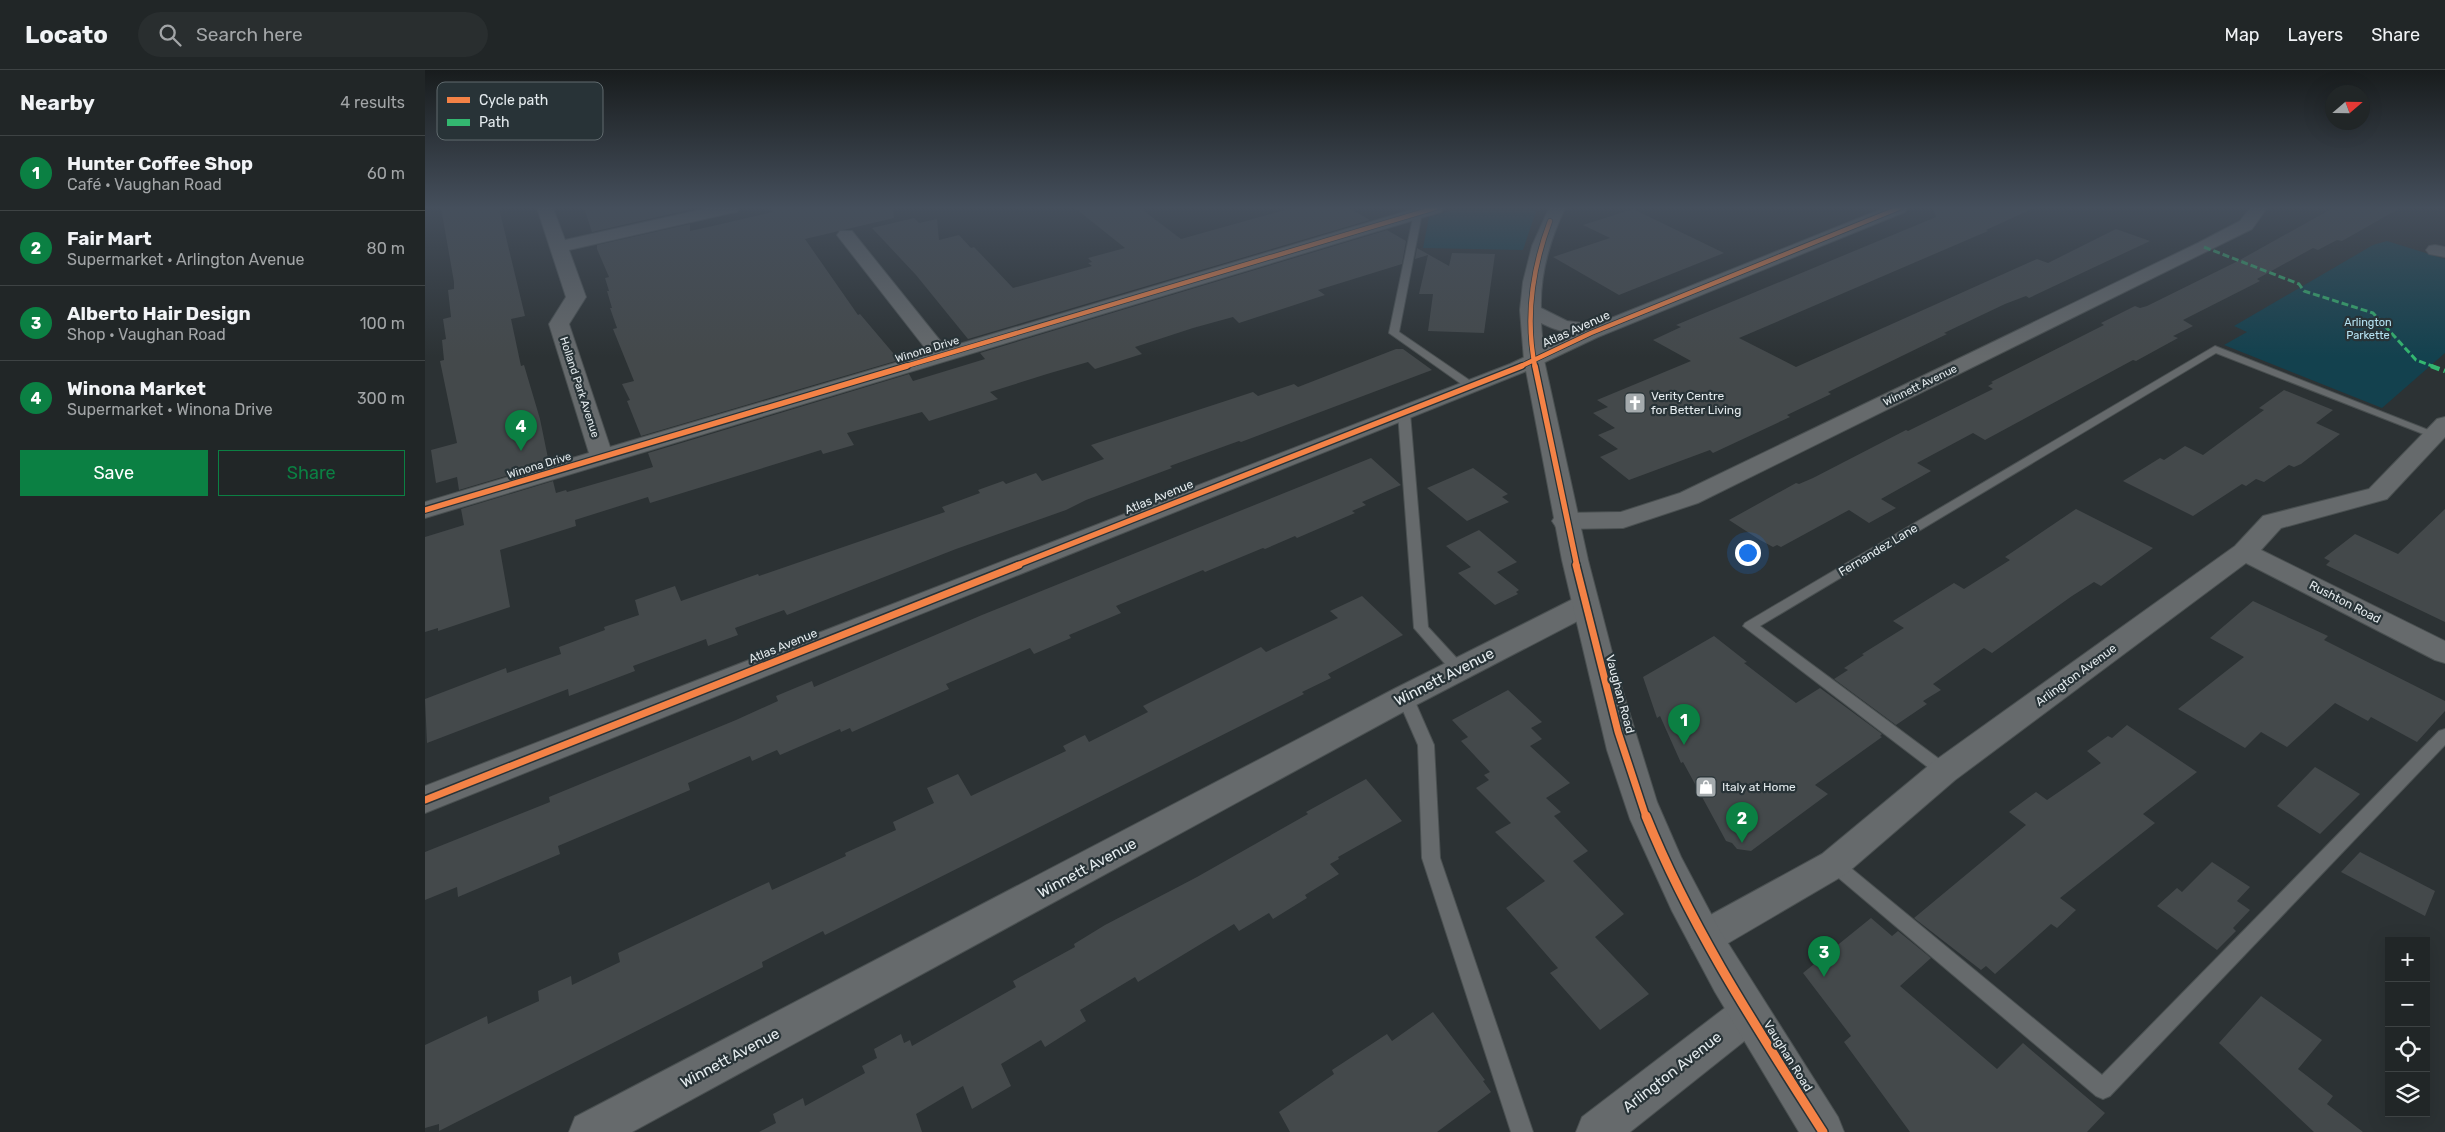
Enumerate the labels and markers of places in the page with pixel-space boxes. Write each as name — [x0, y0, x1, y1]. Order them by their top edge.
place label: Verity Centre for Better Living — [1651, 389, 1741, 417]
church icon: Verity Centre for Better Living — [1623, 391, 1647, 415]
pin: 4 — [505, 410, 537, 451]
pin: 1 — [1668, 704, 1700, 745]
shop icon: Italy at Home — [1694, 775, 1718, 799]
place label: Italy at Home — [1722, 780, 1796, 794]
pin: 2 — [1726, 802, 1758, 843]
pin: 3 — [1808, 936, 1840, 977]

